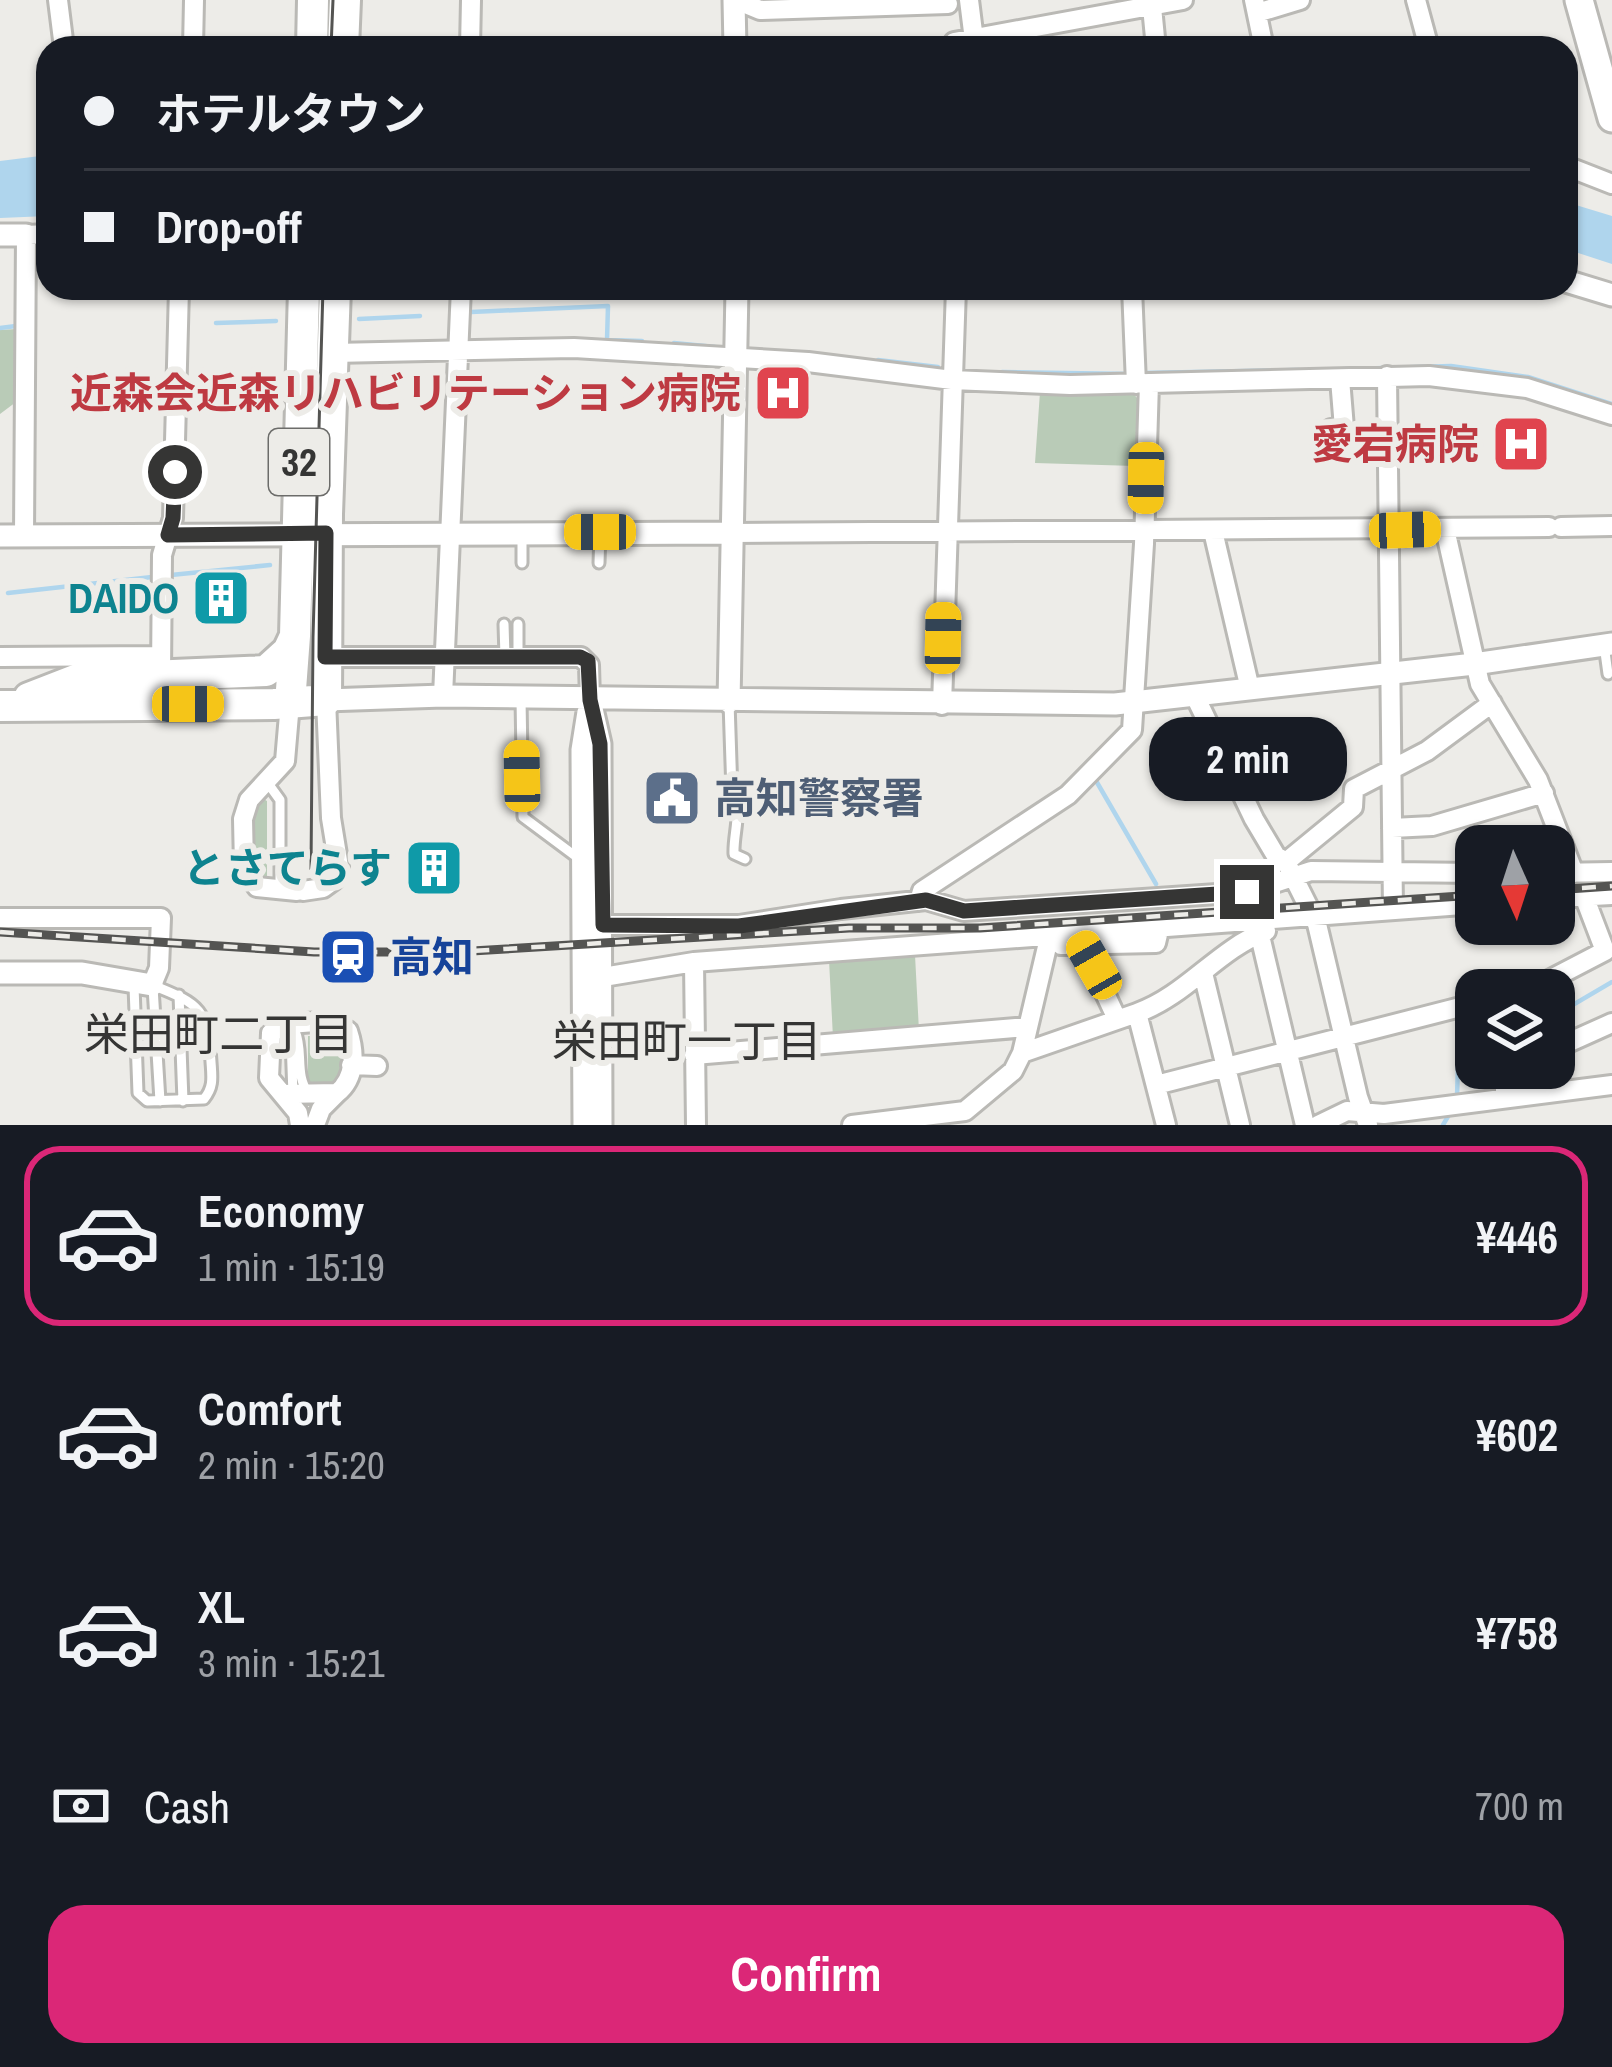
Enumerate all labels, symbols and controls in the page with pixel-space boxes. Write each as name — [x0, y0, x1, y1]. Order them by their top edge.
text: ホテルタウン — [156, 83, 426, 144]
text: Drop-off — [156, 196, 302, 257]
hospital icon: 近森会近森リハビリテーション病院 — [752, 362, 814, 424]
place label: 近森会近森リハビリテーション病院 — [70, 365, 741, 421]
hospital icon: 愛宕病院 — [1490, 413, 1552, 475]
place label: 愛宕病院 — [1311, 416, 1479, 472]
road number: 32 — [269, 429, 329, 495]
car — [1127, 442, 1165, 514]
route start — [148, 445, 202, 499]
car — [1368, 511, 1442, 549]
car — [564, 514, 636, 550]
building icon: DAIDO — [190, 567, 252, 629]
place label: DAIDO — [68, 570, 179, 626]
car — [924, 602, 962, 674]
car — [152, 686, 224, 722]
callout: 2 min — [1148, 718, 1346, 802]
text: 2 min — [1206, 733, 1290, 785]
car — [503, 740, 541, 812]
public building icon: 高知警察署 — [641, 767, 703, 829]
place label: 高知警察署 — [714, 770, 924, 826]
north arrow — [1455, 825, 1575, 945]
map controls — [1455, 825, 1575, 1089]
building icon: とさてらす — [403, 837, 465, 899]
place label: とさてらす — [183, 840, 392, 896]
route end — [1220, 865, 1274, 919]
car — [1060, 925, 1128, 1005]
station icon: 高知 — [317, 926, 379, 988]
place label: 高知 — [390, 929, 474, 985]
button: layers — [1455, 969, 1575, 1089]
district label: 栄田町二丁目 — [84, 1003, 354, 1064]
district label: 栄田町一丁目 — [552, 1010, 822, 1071]
text: Economy — [198, 1180, 364, 1241]
icon: car — [54, 1182, 162, 1290]
text: ¥446 — [1476, 1206, 1558, 1267]
text: 1 min · 15:19 — [198, 1241, 385, 1293]
text: Comfort — [198, 1378, 341, 1439]
icon: car — [54, 1380, 162, 1488]
text: ¥602 — [1476, 1404, 1558, 1465]
text: 2 min · 15:20 — [198, 1439, 385, 1491]
text: XL — [198, 1576, 245, 1637]
icon: car — [54, 1578, 162, 1686]
text: ¥758 — [1476, 1602, 1558, 1663]
text: 3 min · 15:21 — [198, 1637, 385, 1689]
icon: cash — [48, 1773, 114, 1839]
text: Cash — [144, 1776, 230, 1837]
text: 700 m — [1475, 1780, 1564, 1832]
button: Confirm — [48, 1905, 1564, 2043]

